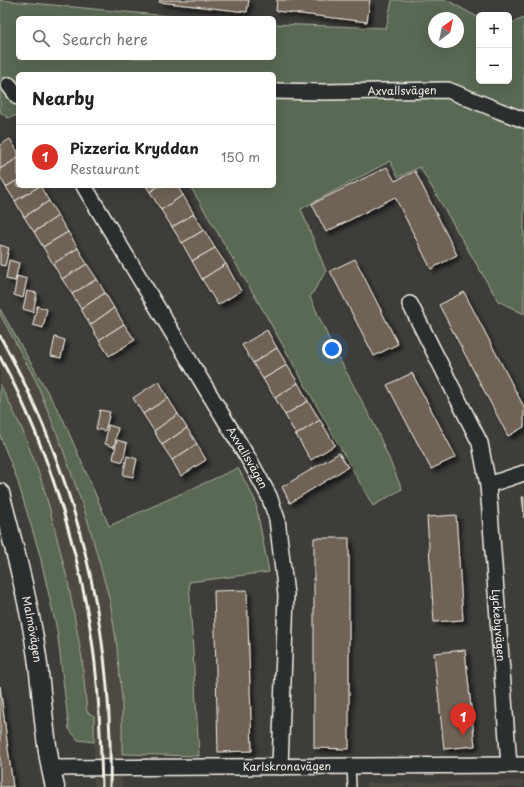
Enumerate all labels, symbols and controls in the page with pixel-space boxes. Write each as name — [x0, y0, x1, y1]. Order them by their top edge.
north arrow — [428, 12, 464, 48]
map controls — [476, 12, 512, 84]
button: + — [476, 12, 512, 48]
search box — [16, 16, 276, 60]
icon: search — [30, 27, 52, 49]
text: Search here — [62, 27, 148, 50]
button: − — [476, 48, 512, 84]
street label: Axvallsvägen — [367, 81, 437, 99]
text: Nearby — [32, 85, 94, 111]
text: Pizzeria Kryddan — [70, 136, 199, 159]
text: 1 — [42, 147, 48, 166]
text: 150 m — [221, 147, 260, 166]
text: Restaurant — [70, 159, 140, 178]
your location — [322, 339, 342, 359]
street label: Axvallsvägen — [223, 423, 272, 492]
street label: Lyckebyvägen — [488, 588, 510, 662]
street label: Malmövägen — [18, 594, 47, 663]
pin: 1 — [450, 703, 476, 736]
street label: Karlskronavägen — [243, 757, 331, 775]

